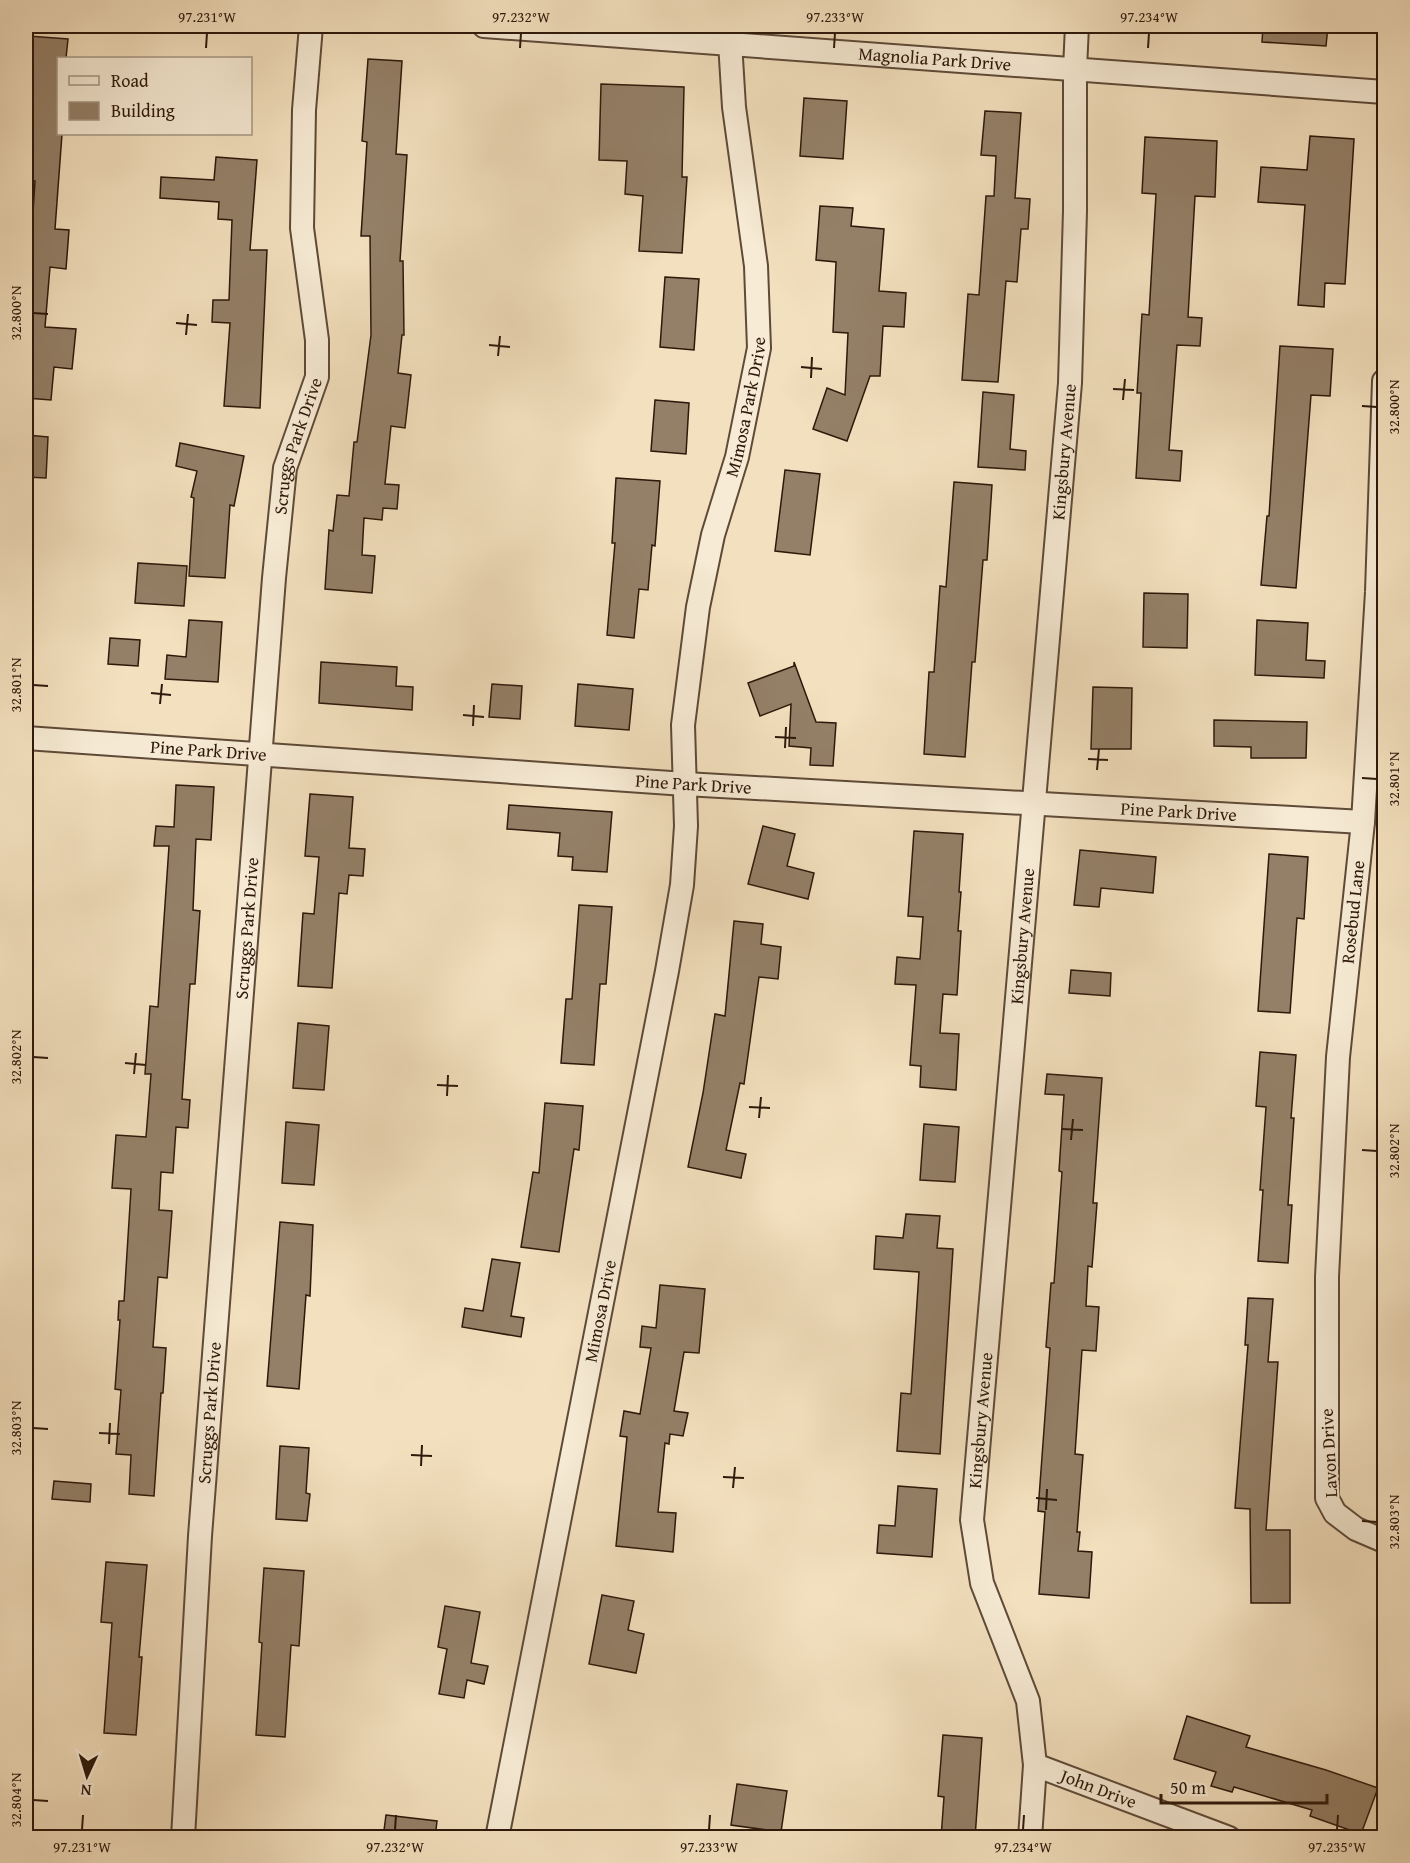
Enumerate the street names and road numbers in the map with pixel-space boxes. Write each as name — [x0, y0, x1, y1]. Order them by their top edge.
street label: Magnolia Park Drive — [857, 39, 1012, 78]
street label: Mimosa Park Drive — [718, 337, 772, 480]
street label: Scruggs Park Drive — [266, 374, 329, 516]
street label: Kingsbury Avenue — [1044, 383, 1083, 521]
street label: Pine Park Drive — [150, 733, 268, 768]
street label: Pine Park Drive — [634, 767, 752, 801]
street label: Pine Park Drive — [1120, 794, 1238, 828]
street label: Scruggs Park Drive — [228, 856, 265, 1000]
street label: Rosebud Lane — [1334, 859, 1371, 965]
street label: Kingsbury Avenue — [1003, 867, 1041, 1005]
street label: Mimosa Drive — [577, 1257, 623, 1364]
street label: Scruggs Park Drive — [190, 1341, 228, 1485]
street label: Kingsbury Avenue — [961, 1351, 999, 1490]
street label: Lavon Drive — [1313, 1408, 1344, 1498]
street label: John Drive — [1055, 1761, 1141, 1815]

